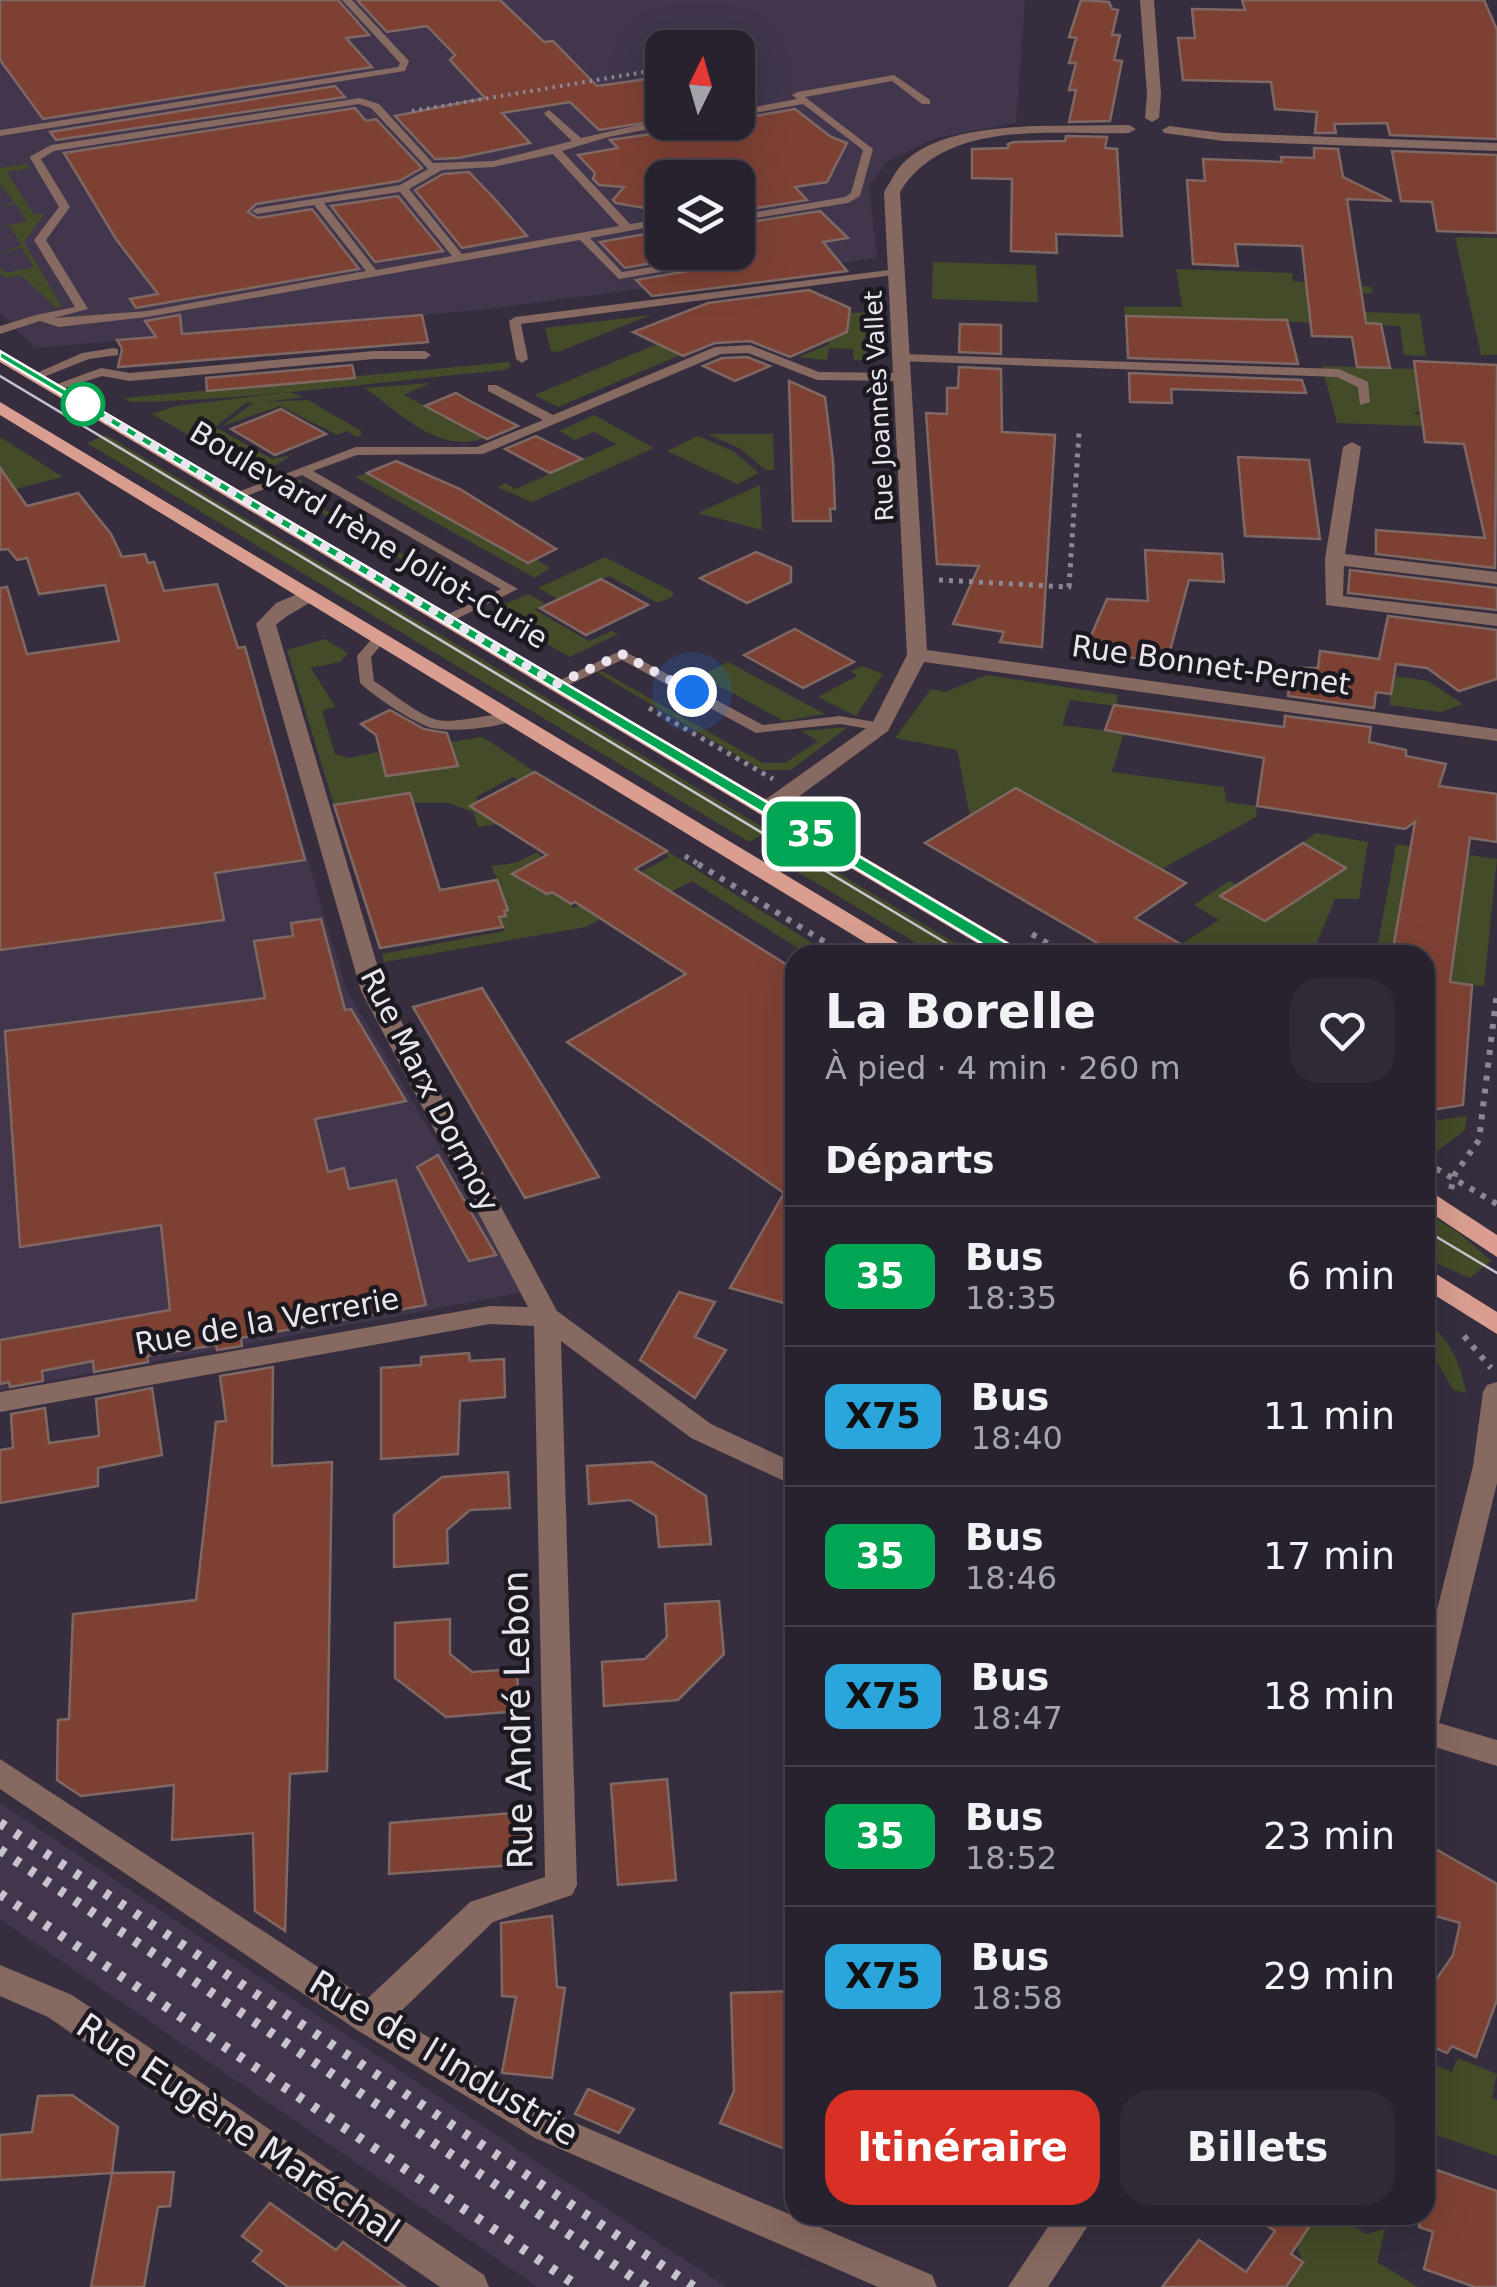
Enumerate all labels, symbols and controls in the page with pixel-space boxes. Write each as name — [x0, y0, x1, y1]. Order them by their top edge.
north arrow — [645, 30, 755, 140]
map controls — [645, 30, 755, 270]
button: layers — [645, 160, 755, 270]
street label: Rue Joannès Vallet — [858, 290, 900, 522]
unlabelled marker — [62, 383, 104, 425]
street label: Boulevard Irène Joliot-Curie — [184, 414, 554, 656]
street label: Rue Bonnet-Pernet — [1069, 628, 1353, 702]
your location — [667, 667, 717, 717]
line badge: 35 — [766, 802, 856, 866]
text: 35 — [787, 814, 835, 854]
street label: Rue Marx Dormoy — [354, 963, 506, 1217]
button: heart — [1290, 978, 1395, 1083]
text: La Borelle — [825, 983, 1096, 1039]
text: À pied · 4 min · 260 m — [825, 1049, 1181, 1087]
text: Départs — [825, 1138, 995, 1182]
text: Bus — [965, 1235, 1044, 1279]
text: 6 min — [1287, 1254, 1395, 1298]
text: 35 — [856, 1256, 904, 1296]
text: 18:35 — [965, 1279, 1057, 1317]
street label: Rue de la Verrerie — [132, 1281, 402, 1361]
text: Bus — [971, 1375, 1049, 1419]
text: 11 min — [1263, 1394, 1395, 1438]
text: X75 — [845, 1396, 921, 1436]
text: 18:40 — [971, 1419, 1063, 1457]
text: Bus — [965, 1515, 1044, 1559]
text: 17 min — [1263, 1534, 1395, 1578]
text: 35 — [856, 1536, 904, 1576]
text: 18:46 — [965, 1559, 1057, 1597]
street label: Rue André Lebon — [495, 1570, 541, 1870]
text: Bus — [971, 1655, 1049, 1699]
text: 18 min — [1263, 1674, 1395, 1718]
text: X75 — [845, 1676, 921, 1716]
text: 18:47 — [971, 1699, 1063, 1737]
text: Bus — [965, 1795, 1044, 1839]
text: 23 min — [1263, 1814, 1395, 1858]
text: 35 — [856, 1816, 904, 1856]
text: 18:52 — [965, 1839, 1057, 1877]
text: Bus — [971, 1935, 1049, 1979]
text: 29 min — [1263, 1954, 1395, 1998]
text: X75 — [845, 1956, 921, 1996]
street label: Rue de l'Industrie — [302, 1962, 586, 2154]
text: 18:58 — [971, 1979, 1063, 2017]
street label: Rue Eugène Maréchal — [69, 2005, 407, 2251]
button: Itinéraire — [825, 2090, 1100, 2205]
button: Billets — [1120, 2090, 1395, 2205]

